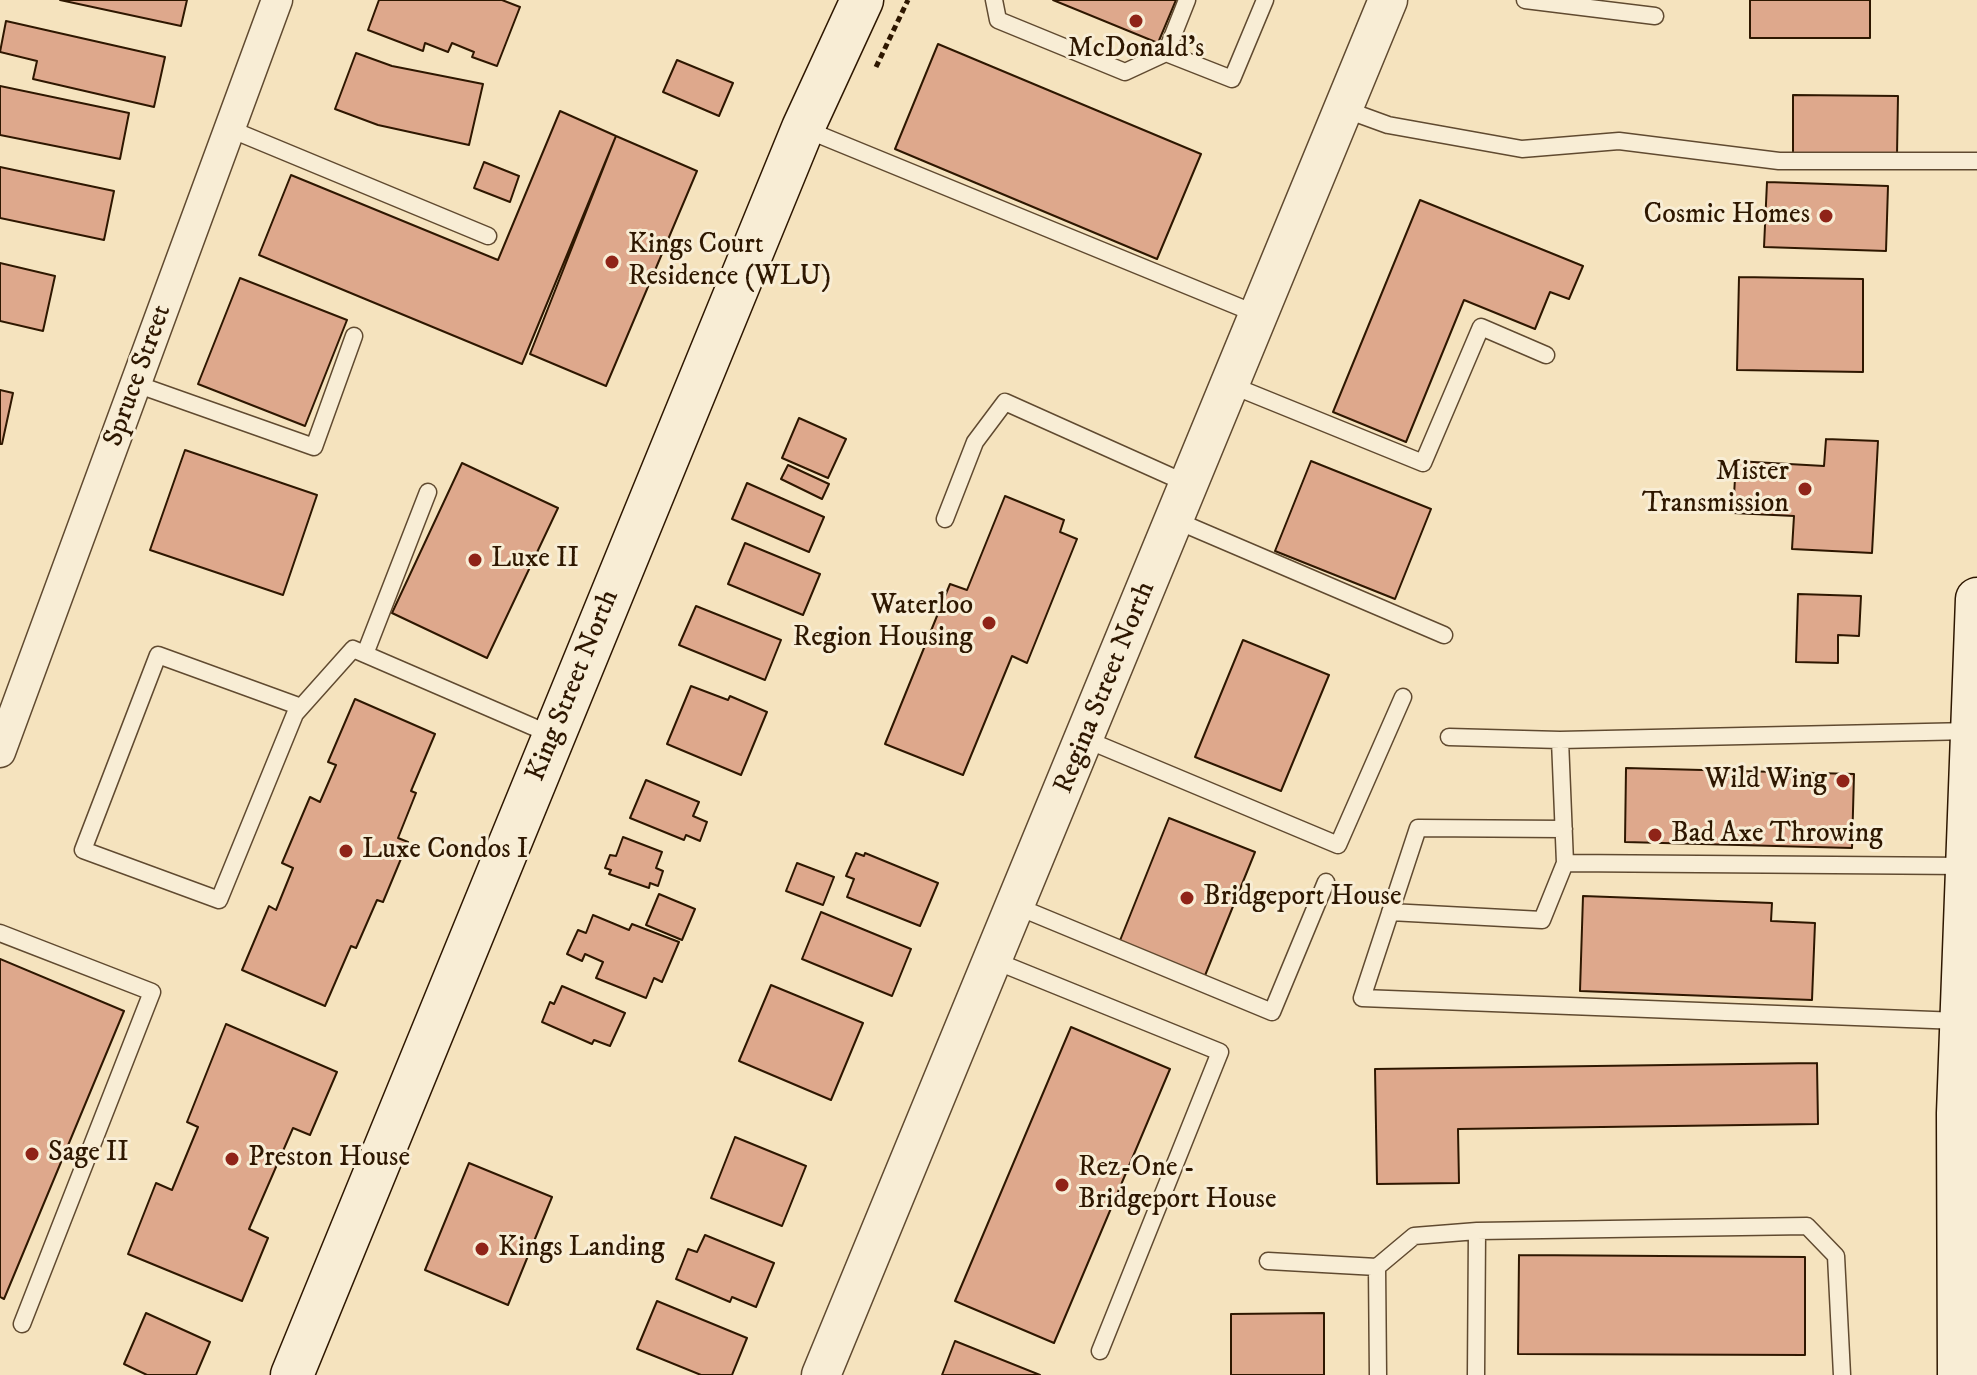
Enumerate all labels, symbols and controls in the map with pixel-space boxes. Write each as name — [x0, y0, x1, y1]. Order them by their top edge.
marker: McDonald's — [1127, 12, 1145, 30]
place label: McDonald's — [1068, 33, 1204, 67]
place label: Cosmic Homes — [1644, 199, 1810, 233]
marker: Cosmic Homes — [1817, 207, 1835, 225]
place label: Kings Court Residence (WLU) — [628, 229, 831, 295]
marker: Kings Court Residence (WLU) — [603, 253, 621, 271]
street label: Spruce Street — [98, 301, 180, 451]
place label: Mister Transmission — [1642, 456, 1789, 522]
marker: Mister Transmission — [1796, 480, 1814, 498]
place label: Luxe II — [491, 543, 579, 577]
marker: Luxe II — [466, 551, 484, 569]
street label: Regina Street North — [1048, 577, 1164, 799]
street label: King Street North — [520, 585, 628, 787]
place label: Waterloo Region Housing — [793, 590, 973, 656]
marker: Waterloo Region Housing — [980, 614, 998, 632]
place label: Wild Wing — [1705, 764, 1827, 798]
marker: Wild Wing — [1834, 772, 1852, 790]
place label: Bad Axe Throwing — [1671, 818, 1883, 852]
marker: Bad Axe Throwing — [1646, 826, 1664, 844]
place label: Luxe Condos I — [362, 834, 528, 868]
marker: Luxe Condos I — [337, 842, 355, 860]
place label: Bridgeport House — [1203, 881, 1402, 915]
marker: Bridgeport House — [1178, 889, 1196, 907]
place label: Sage II — [48, 1137, 129, 1171]
place label: Preston House — [248, 1142, 410, 1176]
marker: Sage II — [23, 1145, 41, 1163]
marker: Preston House — [223, 1150, 241, 1168]
place label: Rez-One - Bridgeport House — [1078, 1152, 1277, 1218]
marker: Rez-One - Bridgeport House — [1053, 1176, 1071, 1194]
place label: Kings Landing — [498, 1232, 665, 1266]
marker: Kings Landing — [473, 1240, 491, 1258]

